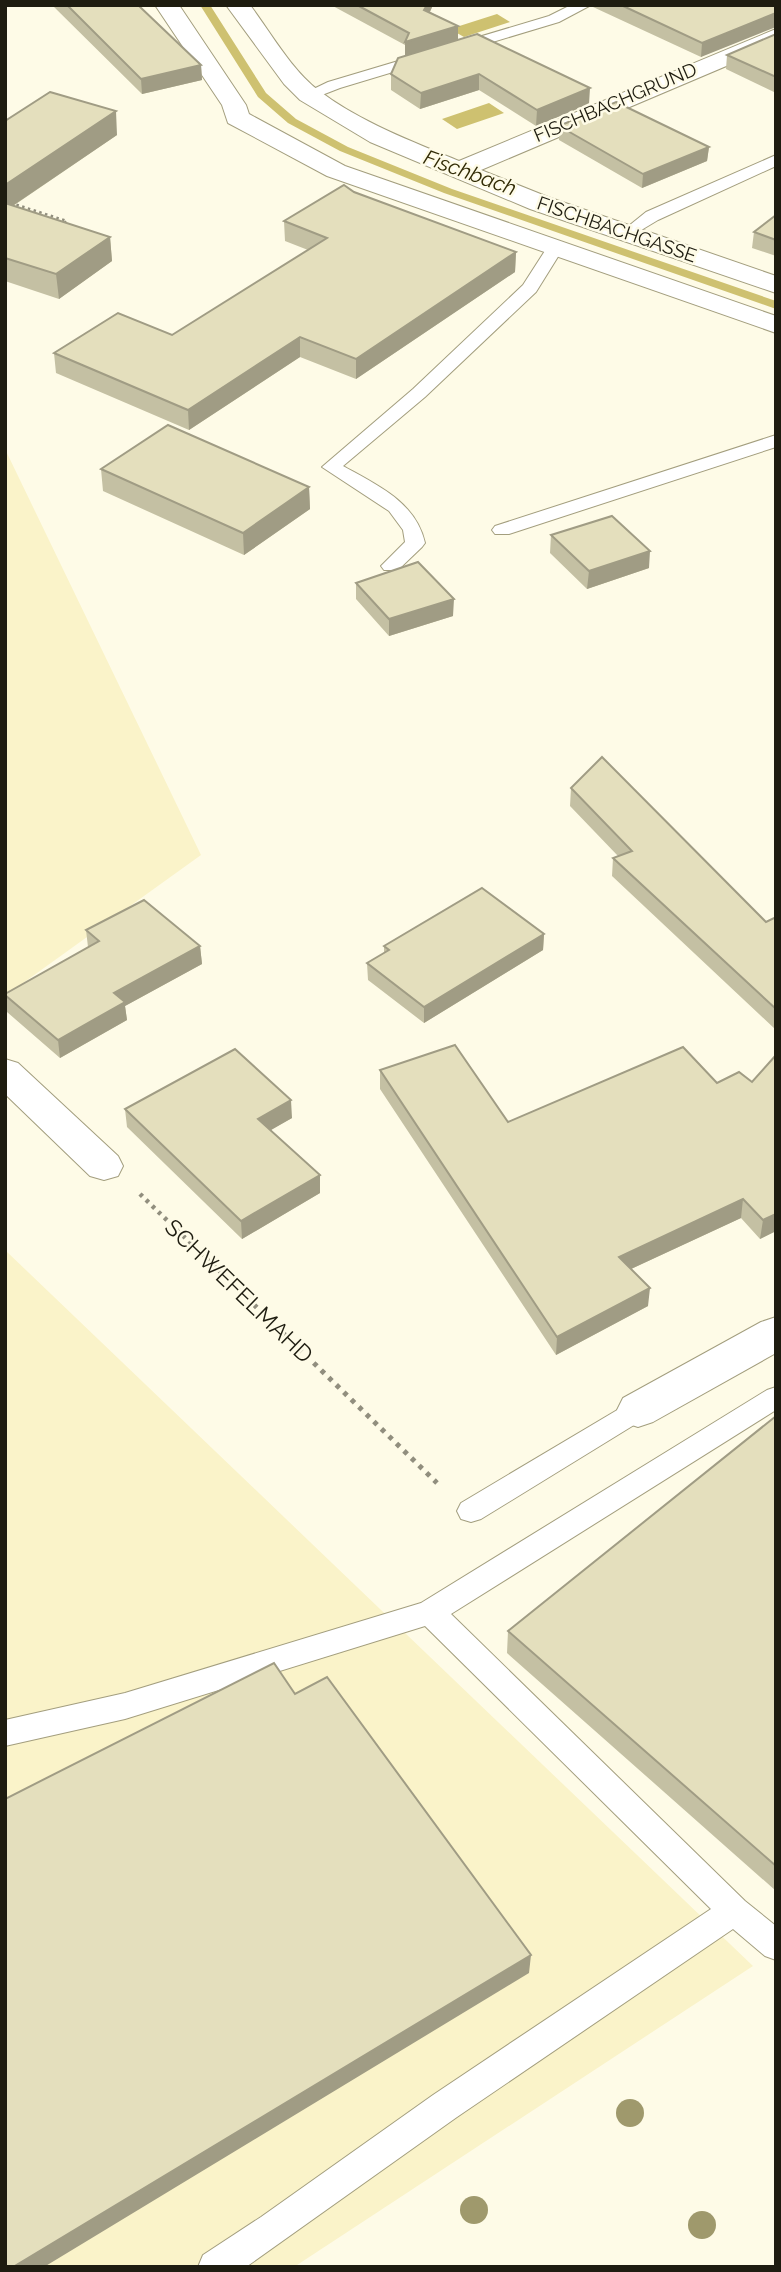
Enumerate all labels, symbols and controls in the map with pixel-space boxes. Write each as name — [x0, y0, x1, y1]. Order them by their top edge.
street label: FISCHBACHGRUND — [530, 58, 700, 146]
water label: Fischbach — [420, 144, 520, 201]
street label: FISCHBACHGASSE — [534, 191, 700, 267]
street label: SCHWEFELMAHD — [160, 1213, 319, 1368]

